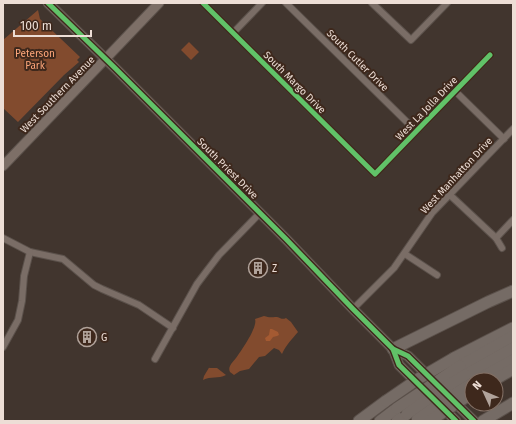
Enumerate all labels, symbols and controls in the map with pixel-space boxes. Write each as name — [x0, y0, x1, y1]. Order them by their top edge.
scale bar — [14, 12, 91, 38]
text: 100 m — [20, 19, 52, 33]
street label: South Cutler Drive — [324, 27, 391, 94]
park label: Peterson Park — [15, 48, 55, 72]
street label: South Margo Drive — [261, 49, 328, 116]
street label: West Southern Avenue — [18, 54, 98, 136]
street label: West La Jolla Drive — [393, 74, 460, 143]
street label: West Manhatton Drive — [418, 135, 495, 216]
street label: South Priest Drive — [194, 136, 260, 202]
building icon: Z — [247, 257, 269, 279]
place label: Z — [272, 263, 277, 275]
building icon: G — [76, 326, 98, 348]
place label: G — [101, 332, 107, 344]
north arrow — [464, 372, 504, 412]
text: N — [470, 378, 484, 393]

